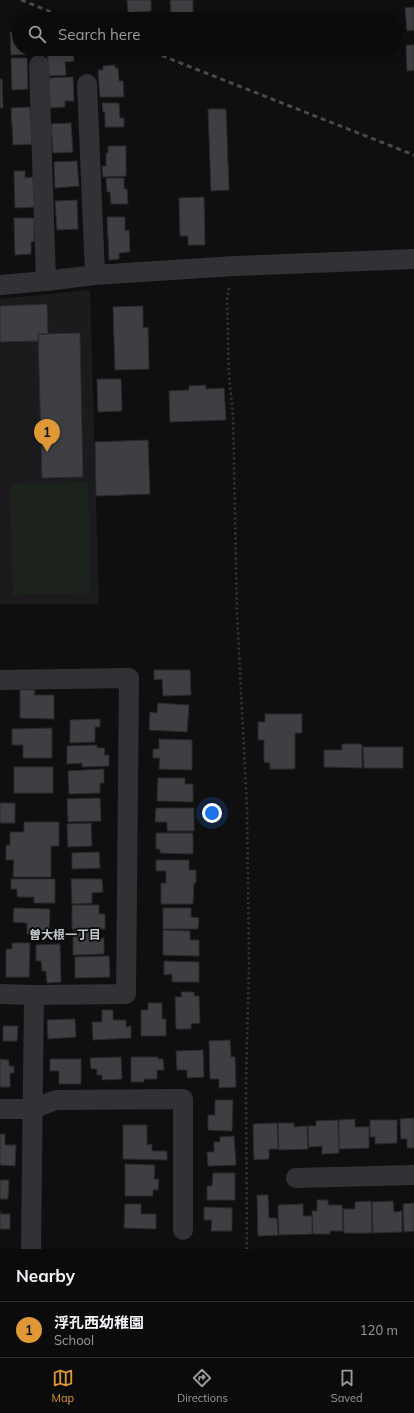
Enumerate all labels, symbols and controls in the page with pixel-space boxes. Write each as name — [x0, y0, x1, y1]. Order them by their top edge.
search box — [12, 12, 402, 56]
icon: search — [26, 23, 48, 45]
text: Search here — [58, 25, 140, 44]
pin: 1 — [34, 419, 60, 452]
your location — [202, 803, 222, 823]
district label: 曽大根一丁目 — [29, 927, 101, 942]
text: Nearby — [16, 1265, 75, 1286]
text: 浮孔西幼稚園 — [54, 1313, 144, 1332]
text: 1 — [25, 1322, 33, 1338]
text: 120 m — [360, 1322, 398, 1338]
text: School — [54, 1332, 94, 1348]
tab: Map — [51, 1367, 74, 1405]
tab: Directions — [177, 1367, 228, 1405]
tab: Saved — [331, 1367, 363, 1405]

